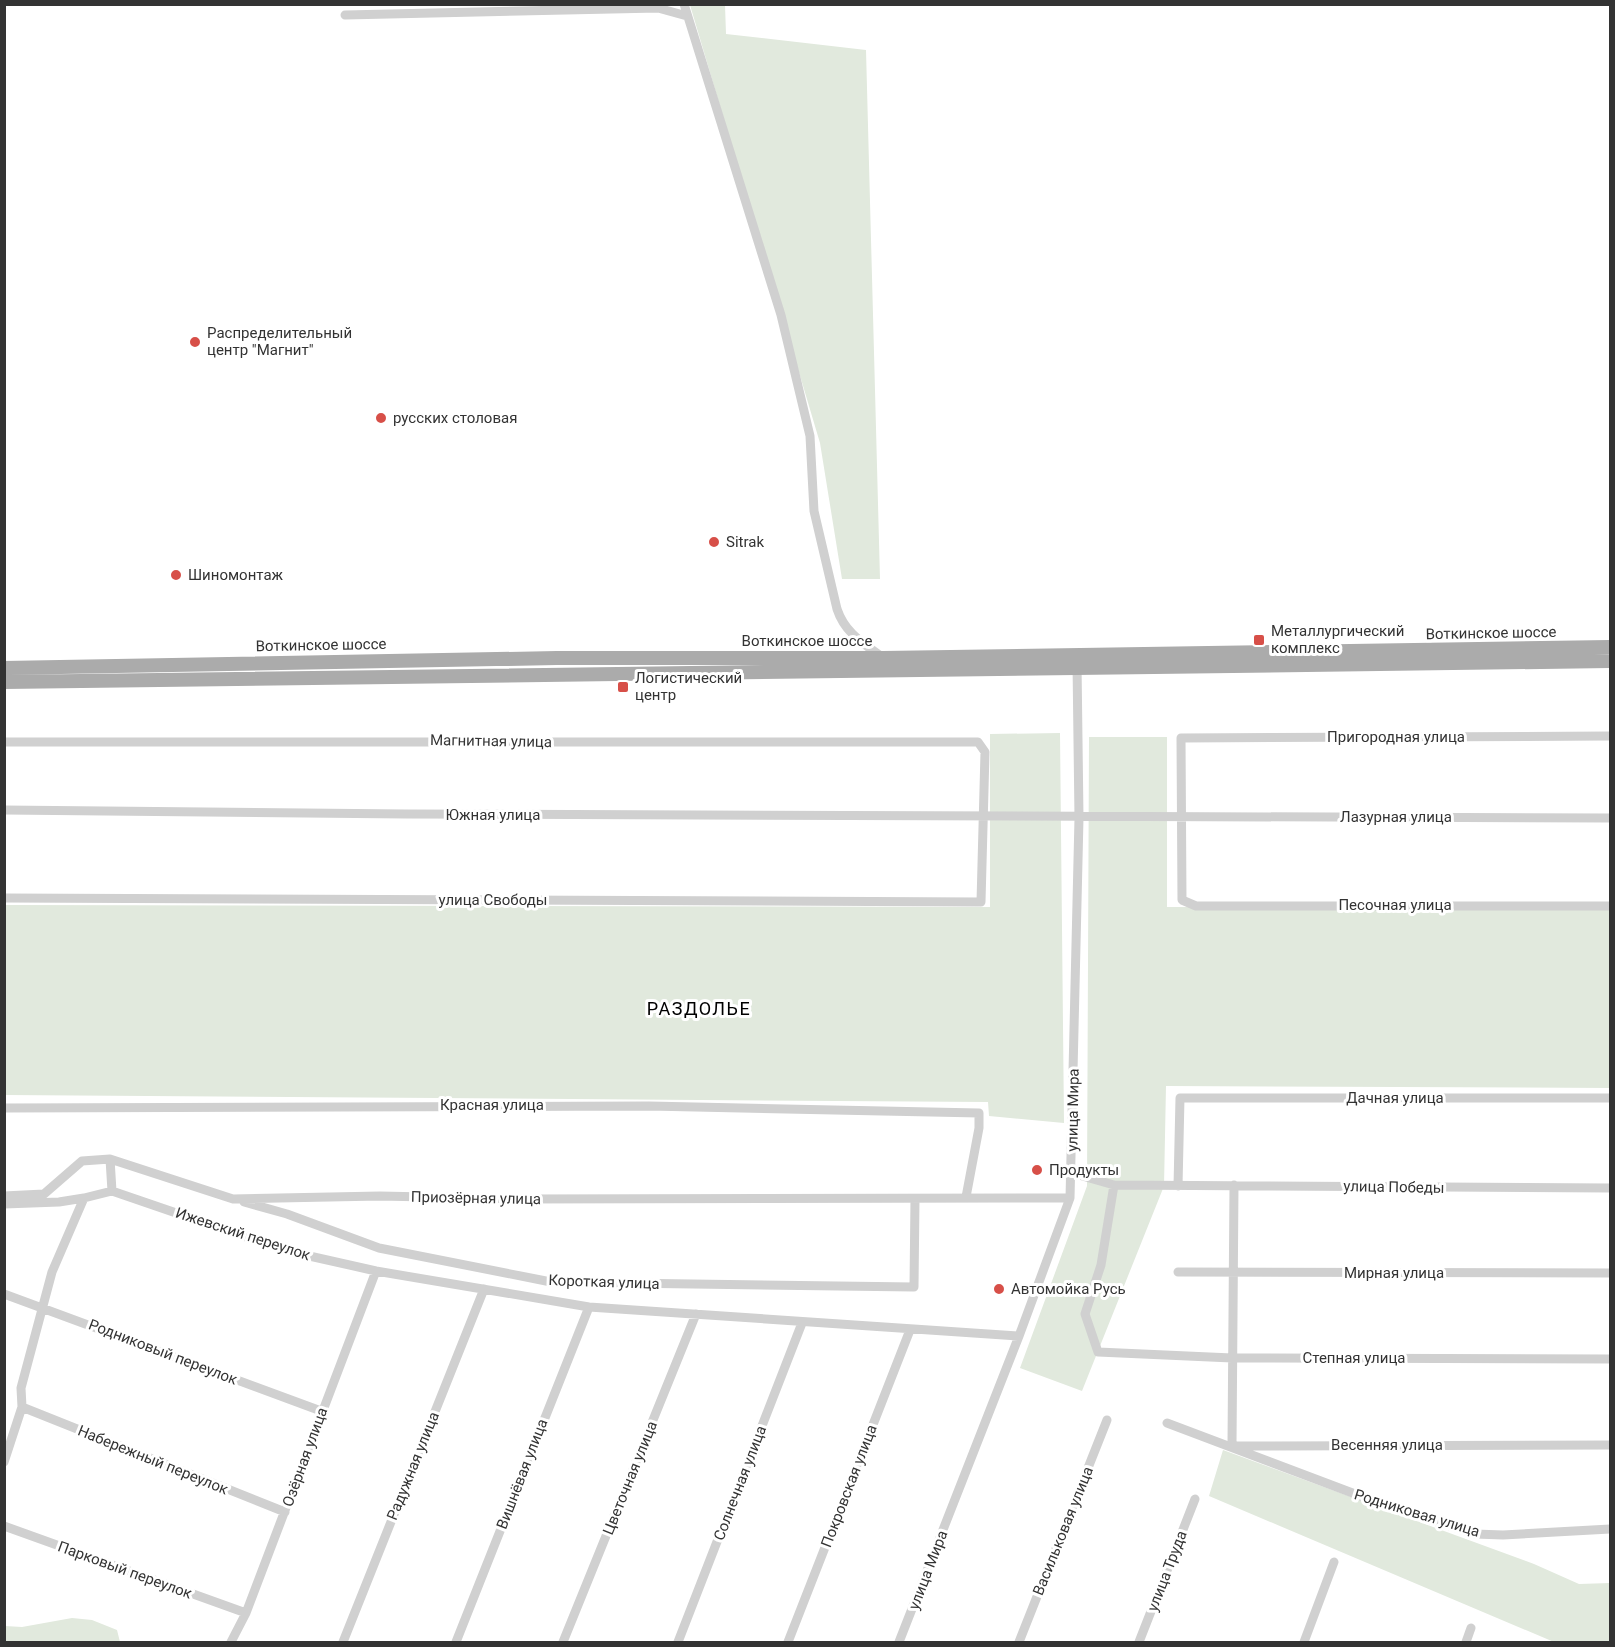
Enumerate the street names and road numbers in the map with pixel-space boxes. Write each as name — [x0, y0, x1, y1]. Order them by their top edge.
street label: Воткинское шоссе — [1425, 623, 1557, 643]
street label: Воткинское шоссе — [742, 632, 872, 650]
street label: Воткинское шоссе — [255, 635, 387, 655]
street label: Пригородная улица — [1327, 728, 1465, 746]
street label: Магнитная улица — [430, 731, 552, 751]
street label: Южная улица — [446, 806, 540, 824]
street label: Лазурная улица — [1340, 808, 1452, 826]
street label: улица Свободы — [439, 891, 547, 909]
street label: Песочная улица — [1338, 896, 1452, 914]
street label: улица Мира — [1063, 1068, 1083, 1152]
street label: Дачная улица — [1346, 1089, 1444, 1107]
street label: Красная улица — [440, 1096, 544, 1114]
street label: улица Победы — [1343, 1177, 1445, 1197]
street label: Приозёрная улица — [411, 1188, 541, 1208]
street label: Ижевский переулок — [173, 1204, 313, 1264]
street label: Мирная улица — [1344, 1264, 1444, 1282]
street label: Короткая улица — [548, 1271, 660, 1293]
street label: Родниковый переулок — [86, 1315, 240, 1389]
street label: Степная улица — [1303, 1349, 1405, 1367]
street label: Озёрная улица — [279, 1405, 331, 1509]
street label: Радужная улица — [383, 1409, 443, 1523]
street label: Вишнёвая улица — [493, 1416, 551, 1532]
street label: Цветочная улица — [599, 1419, 661, 1537]
street label: Набережный переулок — [75, 1422, 231, 1498]
street label: Покровская улица — [817, 1422, 881, 1550]
street label: Солнечная улица — [710, 1423, 770, 1543]
street label: Весенняя улица — [1331, 1436, 1443, 1454]
street label: Васильковая улица — [1029, 1464, 1097, 1598]
street label: Родниковая улица — [1352, 1485, 1482, 1541]
street label: улица Мира — [905, 1528, 951, 1612]
street label: улица Труда — [1143, 1528, 1191, 1614]
street label: Парковый переулок — [55, 1537, 195, 1603]

